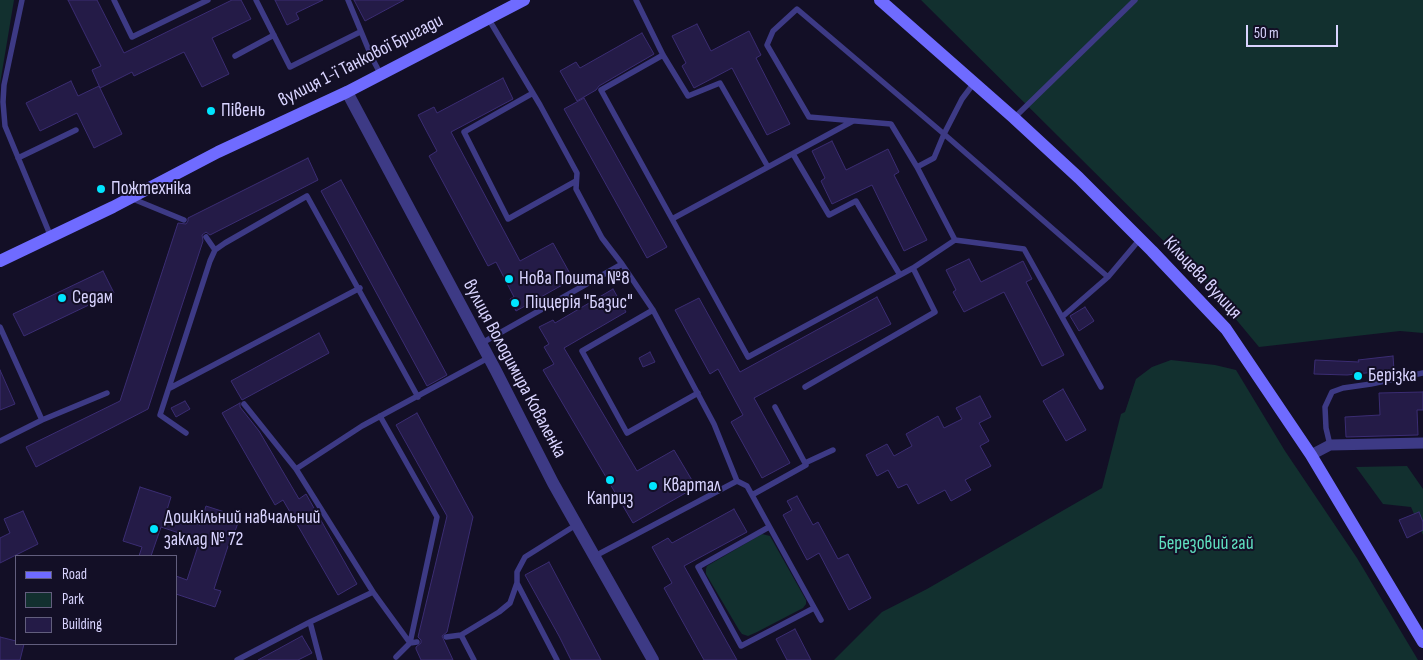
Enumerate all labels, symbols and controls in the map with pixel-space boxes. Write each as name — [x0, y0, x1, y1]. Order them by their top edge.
street label: вулиця 1-ї Танкової Бригади — [275, 10, 447, 112]
scale bar — [1248, 15, 1340, 47]
text: 50 m — [1254, 24, 1279, 43]
place label: Півень — [221, 100, 265, 122]
marker: Півень — [205, 105, 217, 117]
place label: Пожтехніка — [111, 178, 191, 200]
marker: Пожтехніка — [95, 183, 107, 195]
street label: Кільцева вулиця — [1158, 232, 1246, 324]
place label: Нова Пошта №8 — [519, 268, 629, 290]
marker: Нова Пошта №8 — [503, 273, 515, 285]
street label: вулиця Володимира Коваленка — [457, 276, 571, 462]
place label: Седам — [72, 287, 113, 309]
marker: Седам — [56, 292, 68, 304]
place label: Піццерія "Базис" — [525, 292, 633, 314]
marker: Піццерія "Базис" — [509, 297, 521, 309]
place label: Берізка — [1368, 365, 1417, 387]
marker: Берізка — [1352, 370, 1364, 382]
marker: Каприз — [604, 474, 616, 486]
place label: Квартал — [663, 475, 721, 497]
marker: Квартал — [647, 480, 659, 492]
place label: Каприз — [587, 488, 633, 510]
place label: Дошкільний навчальний заклад № 72 — [164, 507, 321, 551]
marker: Дошкільний навчальний заклад № 72 — [148, 523, 160, 535]
park label: Березовий гай — [1158, 533, 1254, 555]
legend — [15, 555, 178, 645]
text: Road — [62, 565, 87, 584]
text: Park — [62, 590, 84, 609]
text: Building — [62, 615, 102, 634]

